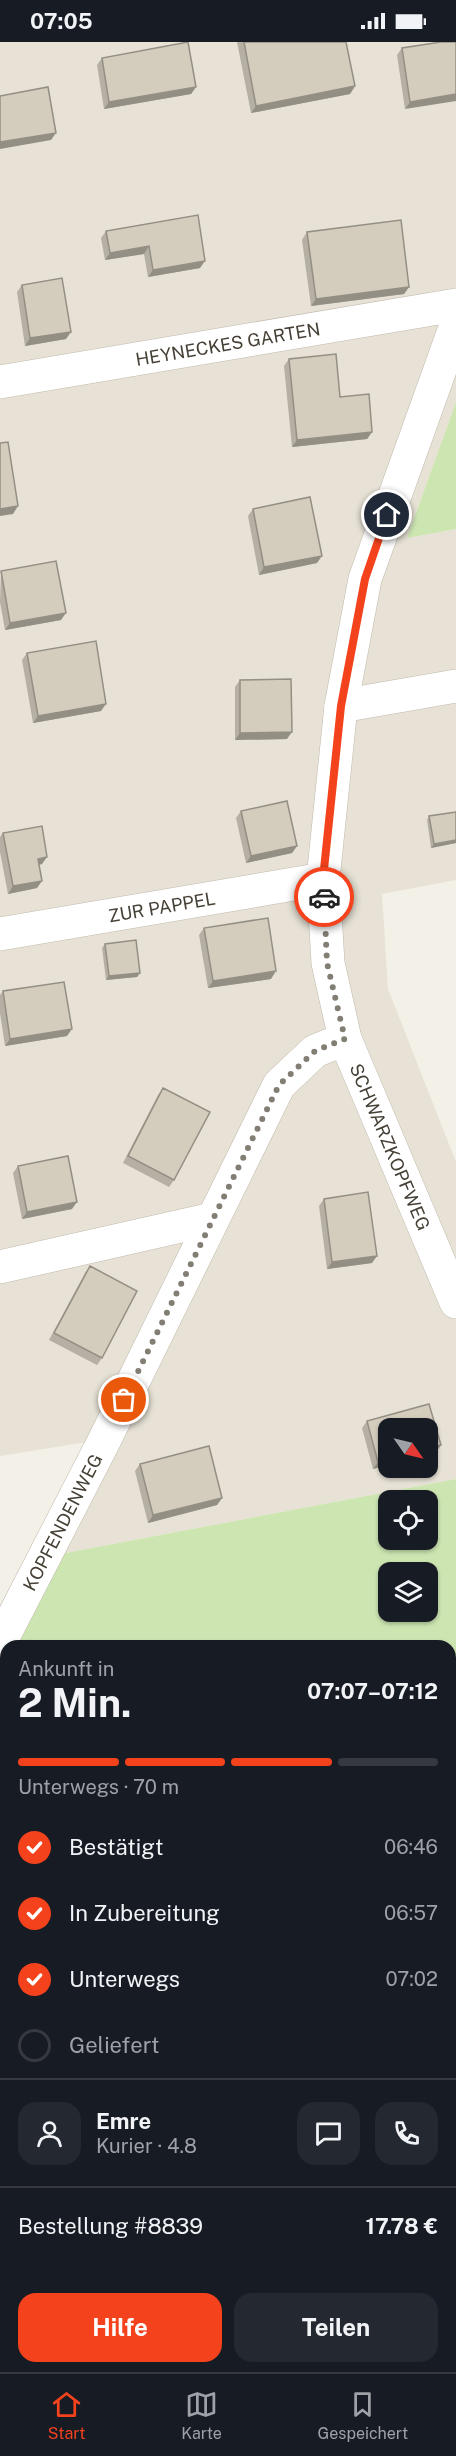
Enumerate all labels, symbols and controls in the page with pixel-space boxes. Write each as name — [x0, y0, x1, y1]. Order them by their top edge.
text: 07:05 — [30, 8, 93, 34]
street label: HEYNECKES GARTEN — [134, 318, 322, 369]
pin — [361, 489, 412, 540]
icon: home — [370, 498, 403, 531]
courier — [294, 867, 354, 927]
icon: car — [308, 881, 341, 914]
street label: ZUR PAPPEL — [106, 887, 217, 926]
street label: SCHWARZKOPFWEG — [346, 1060, 435, 1233]
pin — [98, 1374, 149, 1425]
icon: bag — [107, 1383, 140, 1416]
north arrow — [378, 1418, 438, 1478]
map controls — [378, 1418, 438, 1622]
street label: KOPFENDENWEG — [18, 1450, 106, 1594]
button: locate — [378, 1490, 438, 1550]
button: layers — [378, 1562, 438, 1622]
text: Ankunft in — [18, 1657, 114, 1681]
text: 07:07–07:12 — [307, 1678, 438, 1704]
text: 2 Min. — [18, 1680, 132, 1726]
text: Unterwegs · 70 m — [18, 1775, 179, 1799]
icon: check — [18, 1831, 51, 1864]
text: Bestätigt — [69, 1834, 164, 1860]
text: 06:46 — [384, 1835, 438, 1859]
icon: check — [18, 1897, 51, 1930]
text: In Zubereitung — [69, 1900, 220, 1926]
text: 06:57 — [384, 1901, 438, 1925]
icon: check — [18, 1963, 51, 1996]
text: Unterwegs — [69, 1966, 180, 1992]
text: 07:02 — [385, 1967, 438, 1991]
text: Geliefert — [69, 2032, 159, 2058]
button: person — [18, 2102, 81, 2165]
button: chat — [297, 2102, 360, 2165]
button: phone — [375, 2102, 438, 2165]
text: Emre — [96, 2108, 151, 2134]
text: Kurier · 4.8 — [96, 2134, 197, 2158]
text: Bestellung #8839 — [18, 2213, 203, 2239]
text: 17.78 € — [366, 2213, 438, 2239]
button: Hilfe — [18, 2293, 222, 2362]
button: Teilen — [234, 2293, 438, 2362]
tab: Start — [48, 2388, 86, 2443]
tab: Karte — [181, 2388, 222, 2443]
tab: Gespeichert — [318, 2388, 408, 2443]

